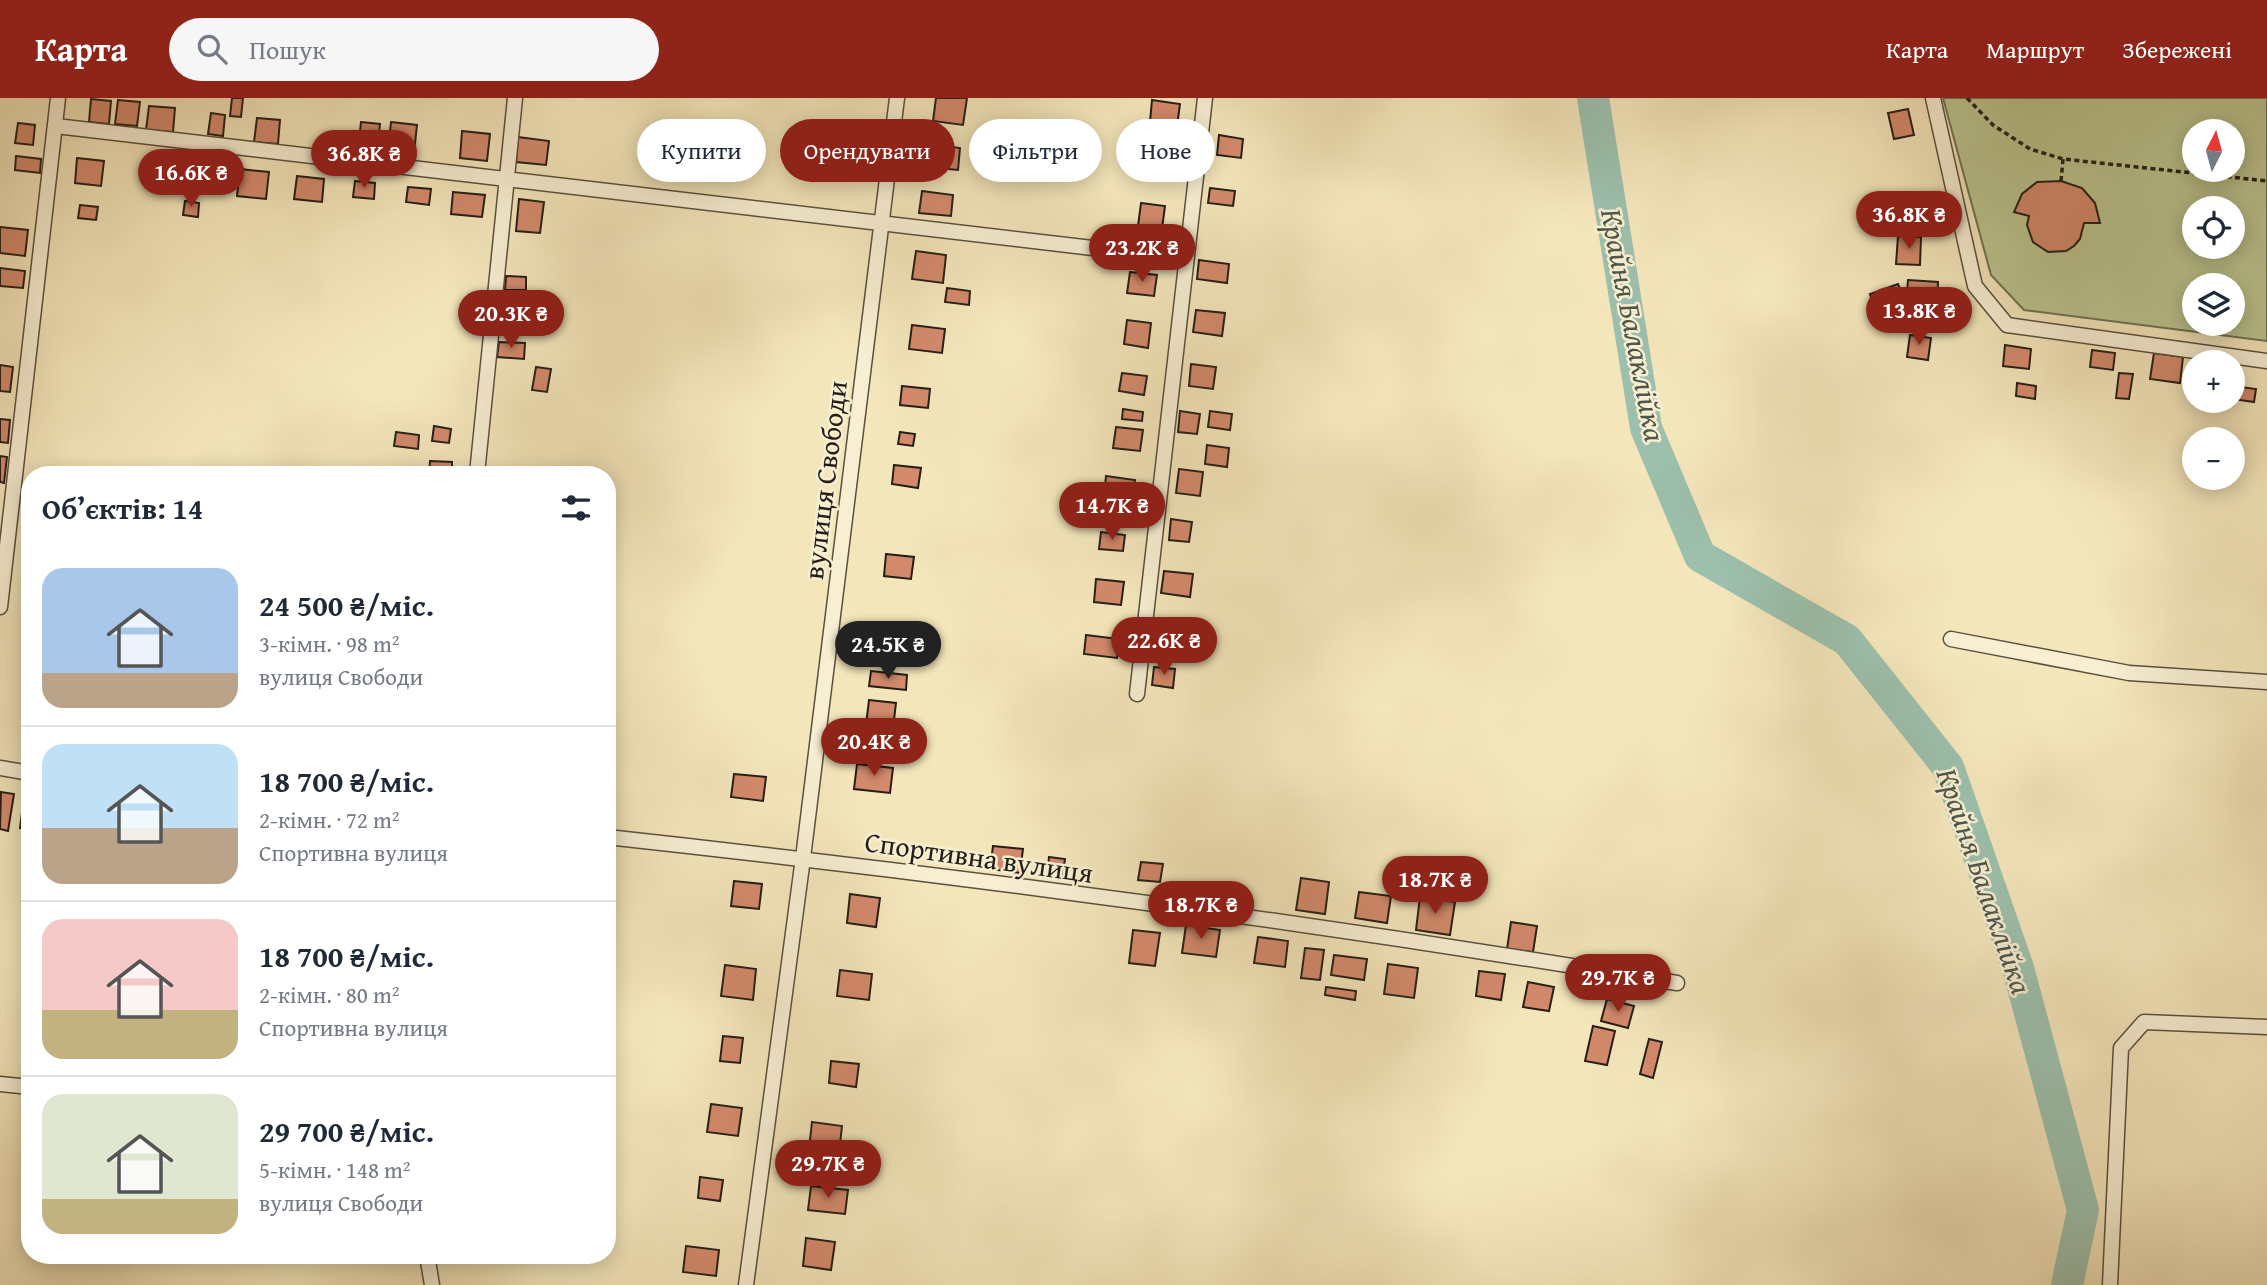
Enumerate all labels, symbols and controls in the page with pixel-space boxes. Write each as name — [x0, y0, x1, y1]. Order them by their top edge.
search box — [169, 18, 659, 81]
text: Карта — [35, 25, 127, 73]
icon: search — [193, 30, 231, 68]
text: Пошук — [249, 30, 326, 69]
text: Карта — [1886, 32, 1948, 67]
text: Маршрут — [1986, 32, 2084, 67]
text: Збережені — [2122, 32, 2232, 67]
chip: Купити — [637, 119, 766, 182]
chip: Орендувати — [780, 119, 955, 182]
chip: Фільтри — [969, 119, 1102, 182]
chip: Нове — [1116, 119, 1215, 182]
north arrow — [2182, 119, 2245, 182]
map controls — [2182, 119, 2245, 490]
pin: 36.8K ₴ — [299, 130, 429, 190]
text: 36.8K ₴ — [327, 136, 401, 169]
pin: 16.6K ₴ — [126, 150, 256, 209]
text: 16.6K ₴ — [154, 155, 228, 188]
pin: 36.8K ₴ — [1844, 192, 1974, 251]
button: locate — [2182, 196, 2245, 259]
text: 36.8K ₴ — [1872, 197, 1946, 230]
water label: Крайня Балаклійка — [1590, 205, 1678, 445]
pin: 23.2K ₴ — [1077, 225, 1207, 284]
text: 23.2K ₴ — [1105, 230, 1179, 263]
button: layers — [2182, 273, 2245, 336]
pin: 13.8K ₴ — [1854, 288, 1984, 347]
pin: 20.3K ₴ — [446, 290, 576, 350]
text: 13.8K ₴ — [1882, 293, 1956, 326]
text: 20.3K ₴ — [474, 296, 548, 329]
button: + — [2182, 350, 2245, 413]
street label: вулиця Свободи — [792, 378, 857, 582]
button: − — [2182, 427, 2245, 490]
pin: 14.7K ₴ — [1047, 482, 1177, 542]
text: Об’єктів: 14 — [42, 486, 203, 530]
text: 14.7K ₴ — [1075, 488, 1149, 521]
icon: filters — [557, 489, 595, 527]
text: 24 500 ₴/міс. — [259, 583, 434, 627]
icon: home — [98, 596, 182, 680]
pin: 22.6K ₴ — [1099, 618, 1229, 677]
pin: 24.5K ₴ — [823, 622, 953, 681]
text: 22.6K ₴ — [1127, 623, 1201, 656]
text: 3-кімн. · 98 m² — [259, 627, 400, 660]
text: 24.5K ₴ — [851, 627, 925, 660]
text: вулиця Свободи — [259, 660, 423, 693]
pin: 20.4K ₴ — [809, 718, 939, 778]
text: 20.4K ₴ — [837, 724, 911, 757]
text: 18 700 ₴/міс. — [259, 759, 434, 803]
water label: Крайня Балаклійка — [1926, 762, 2044, 1000]
icon: home — [98, 772, 182, 856]
text: 2-кімн. · 72 m² — [259, 803, 400, 836]
street label: Спортивна вулиця — [862, 820, 1096, 893]
text: Спортивна вулиця — [259, 836, 448, 869]
pin: 18.7K ₴ — [1370, 856, 1500, 916]
text: 18.7K ₴ — [1398, 862, 1472, 895]
pin: 18.7K ₴ — [1136, 882, 1266, 941]
text: 18.7K ₴ — [1164, 887, 1238, 920]
text: 18 700 ₴/міс. — [259, 934, 434, 978]
icon: home — [98, 947, 182, 1031]
pin: 29.7K ₴ — [1553, 954, 1683, 1014]
text: 29.7K ₴ — [1581, 960, 1655, 993]
text: 2-кімн. · 80 m² — [259, 978, 400, 1011]
text: Спортивна вулиця — [259, 1011, 448, 1044]
text: 29 700 ₴/міс. — [259, 1109, 434, 1153]
icon: home — [98, 1122, 182, 1206]
pin: 29.7K ₴ — [763, 1140, 893, 1200]
text: 29.7K ₴ — [791, 1146, 865, 1179]
text: 5-кімн. · 148 m² — [259, 1153, 411, 1186]
text: вулиця Свободи — [259, 1186, 423, 1219]

